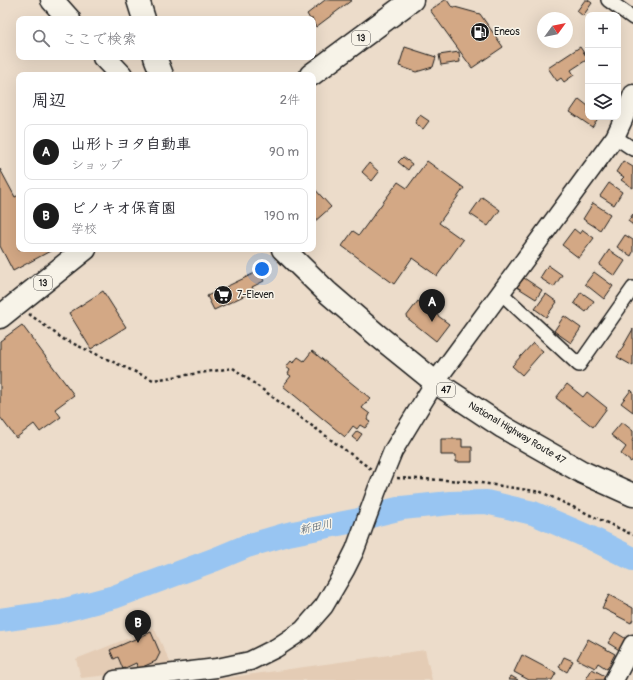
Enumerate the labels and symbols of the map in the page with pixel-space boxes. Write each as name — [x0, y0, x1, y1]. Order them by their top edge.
north arrow — [537, 12, 573, 48]
fuel station icon: Eneos — [469, 21, 491, 43]
place label: Eneos — [494, 26, 520, 38]
road number: 13 — [352, 31, 370, 45]
your location — [252, 259, 272, 279]
road number: 13 — [34, 276, 52, 290]
supermarket icon: 7-Eleven — [212, 284, 234, 306]
place label: 7-Eleven — [237, 289, 274, 301]
pin: A — [419, 289, 445, 322]
road number: 47 — [437, 383, 455, 397]
street label: National Highway Route 47 — [466, 399, 568, 467]
water label: 新田川 — [299, 517, 333, 537]
pin: B — [125, 610, 151, 643]

